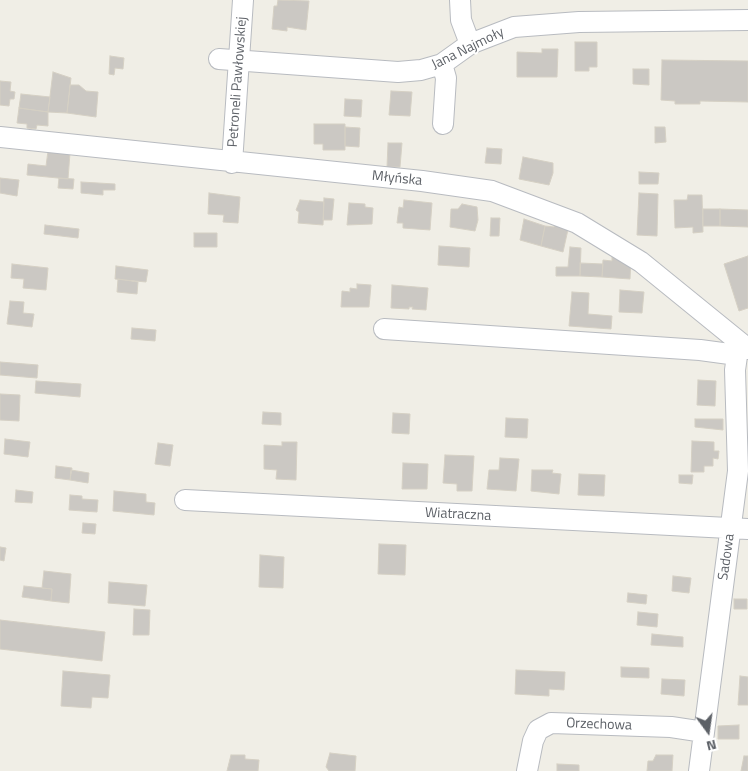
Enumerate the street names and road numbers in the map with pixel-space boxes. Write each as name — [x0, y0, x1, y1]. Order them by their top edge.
street label: Petroneli Pawłowskiej — [225, 16, 251, 148]
street label: Jana Najmoły — [429, 24, 507, 74]
street label: Młyńska — [371, 168, 423, 190]
street label: Wiatraczna — [424, 505, 492, 525]
street label: Sadowa — [715, 533, 739, 581]
street label: Orzechowa — [566, 715, 632, 735]

